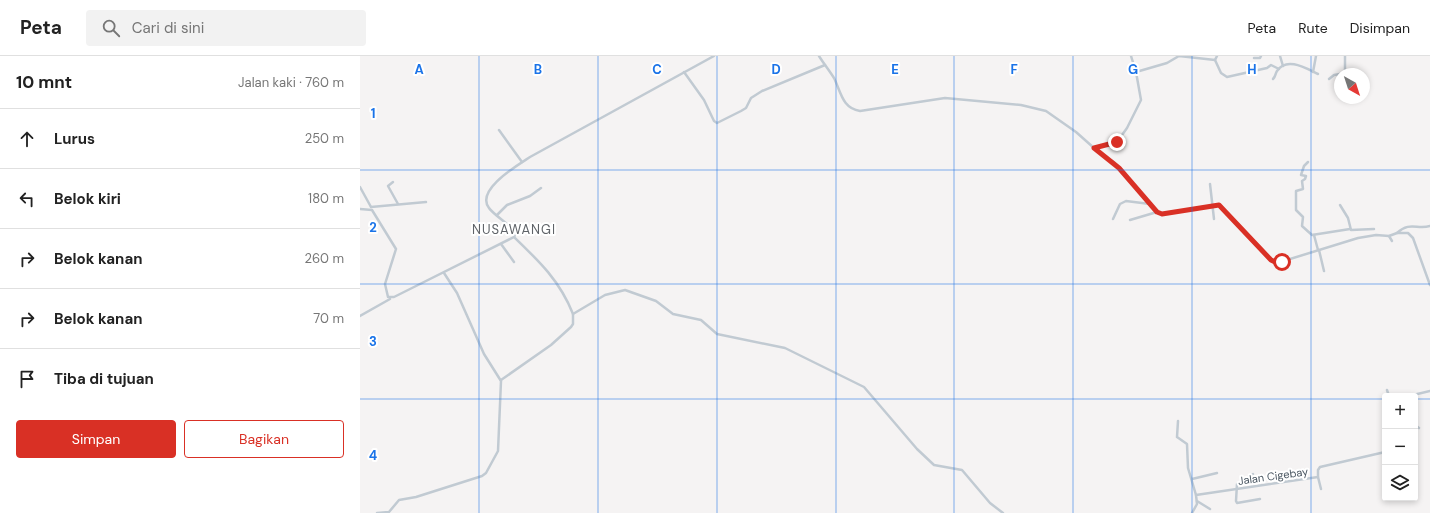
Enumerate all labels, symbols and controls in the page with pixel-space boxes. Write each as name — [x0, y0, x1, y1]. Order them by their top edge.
search box — [86, 10, 366, 46]
text: Peta — [20, 15, 62, 40]
icon: search — [100, 17, 122, 39]
text: Cari di sini — [132, 18, 204, 38]
text: Peta — [1248, 19, 1276, 37]
text: Rute — [1298, 19, 1328, 37]
text: Disimpan — [1350, 19, 1410, 37]
text: A — [414, 61, 424, 78]
text: B — [534, 61, 542, 78]
text: C — [652, 61, 662, 78]
text: D — [771, 61, 781, 78]
text: E — [891, 61, 899, 78]
text: F — [1010, 61, 1018, 78]
text: G — [1128, 61, 1138, 78]
text: H — [1247, 61, 1257, 78]
north arrow — [1334, 68, 1370, 104]
text: 10 mnt — [16, 71, 72, 93]
text: Jalan kaki · 760 m — [238, 74, 344, 91]
text: 1 — [371, 105, 375, 122]
icon: ahead — [16, 128, 38, 150]
text: Lurus — [54, 129, 95, 149]
text: 250 m — [305, 130, 344, 147]
route end — [1108, 133, 1126, 151]
icon: left — [16, 188, 38, 210]
text: Belok kiri — [54, 189, 121, 209]
text: 180 m — [308, 190, 344, 207]
text: 2 — [369, 219, 377, 236]
district label: NUSAWANGI — [472, 221, 556, 238]
icon: right — [16, 248, 38, 270]
text: Belok kanan — [54, 249, 142, 269]
text: 260 m — [304, 250, 344, 267]
route start — [1273, 253, 1291, 271]
icon: right — [16, 308, 38, 330]
text: Belok kanan — [54, 309, 142, 329]
text: 70 m — [313, 310, 344, 327]
text: 3 — [369, 333, 377, 350]
icon: arrive — [16, 368, 38, 390]
text: Tiba di tujuan — [54, 369, 154, 389]
map controls — [1382, 393, 1418, 501]
button: + — [1382, 393, 1418, 429]
button: Simpan — [16, 420, 176, 458]
button: Bagikan — [184, 420, 344, 458]
button: − — [1382, 429, 1418, 465]
text: 4 — [369, 447, 377, 464]
street label: Jalan Cigebay — [1237, 464, 1309, 488]
button: layers — [1382, 465, 1418, 501]

